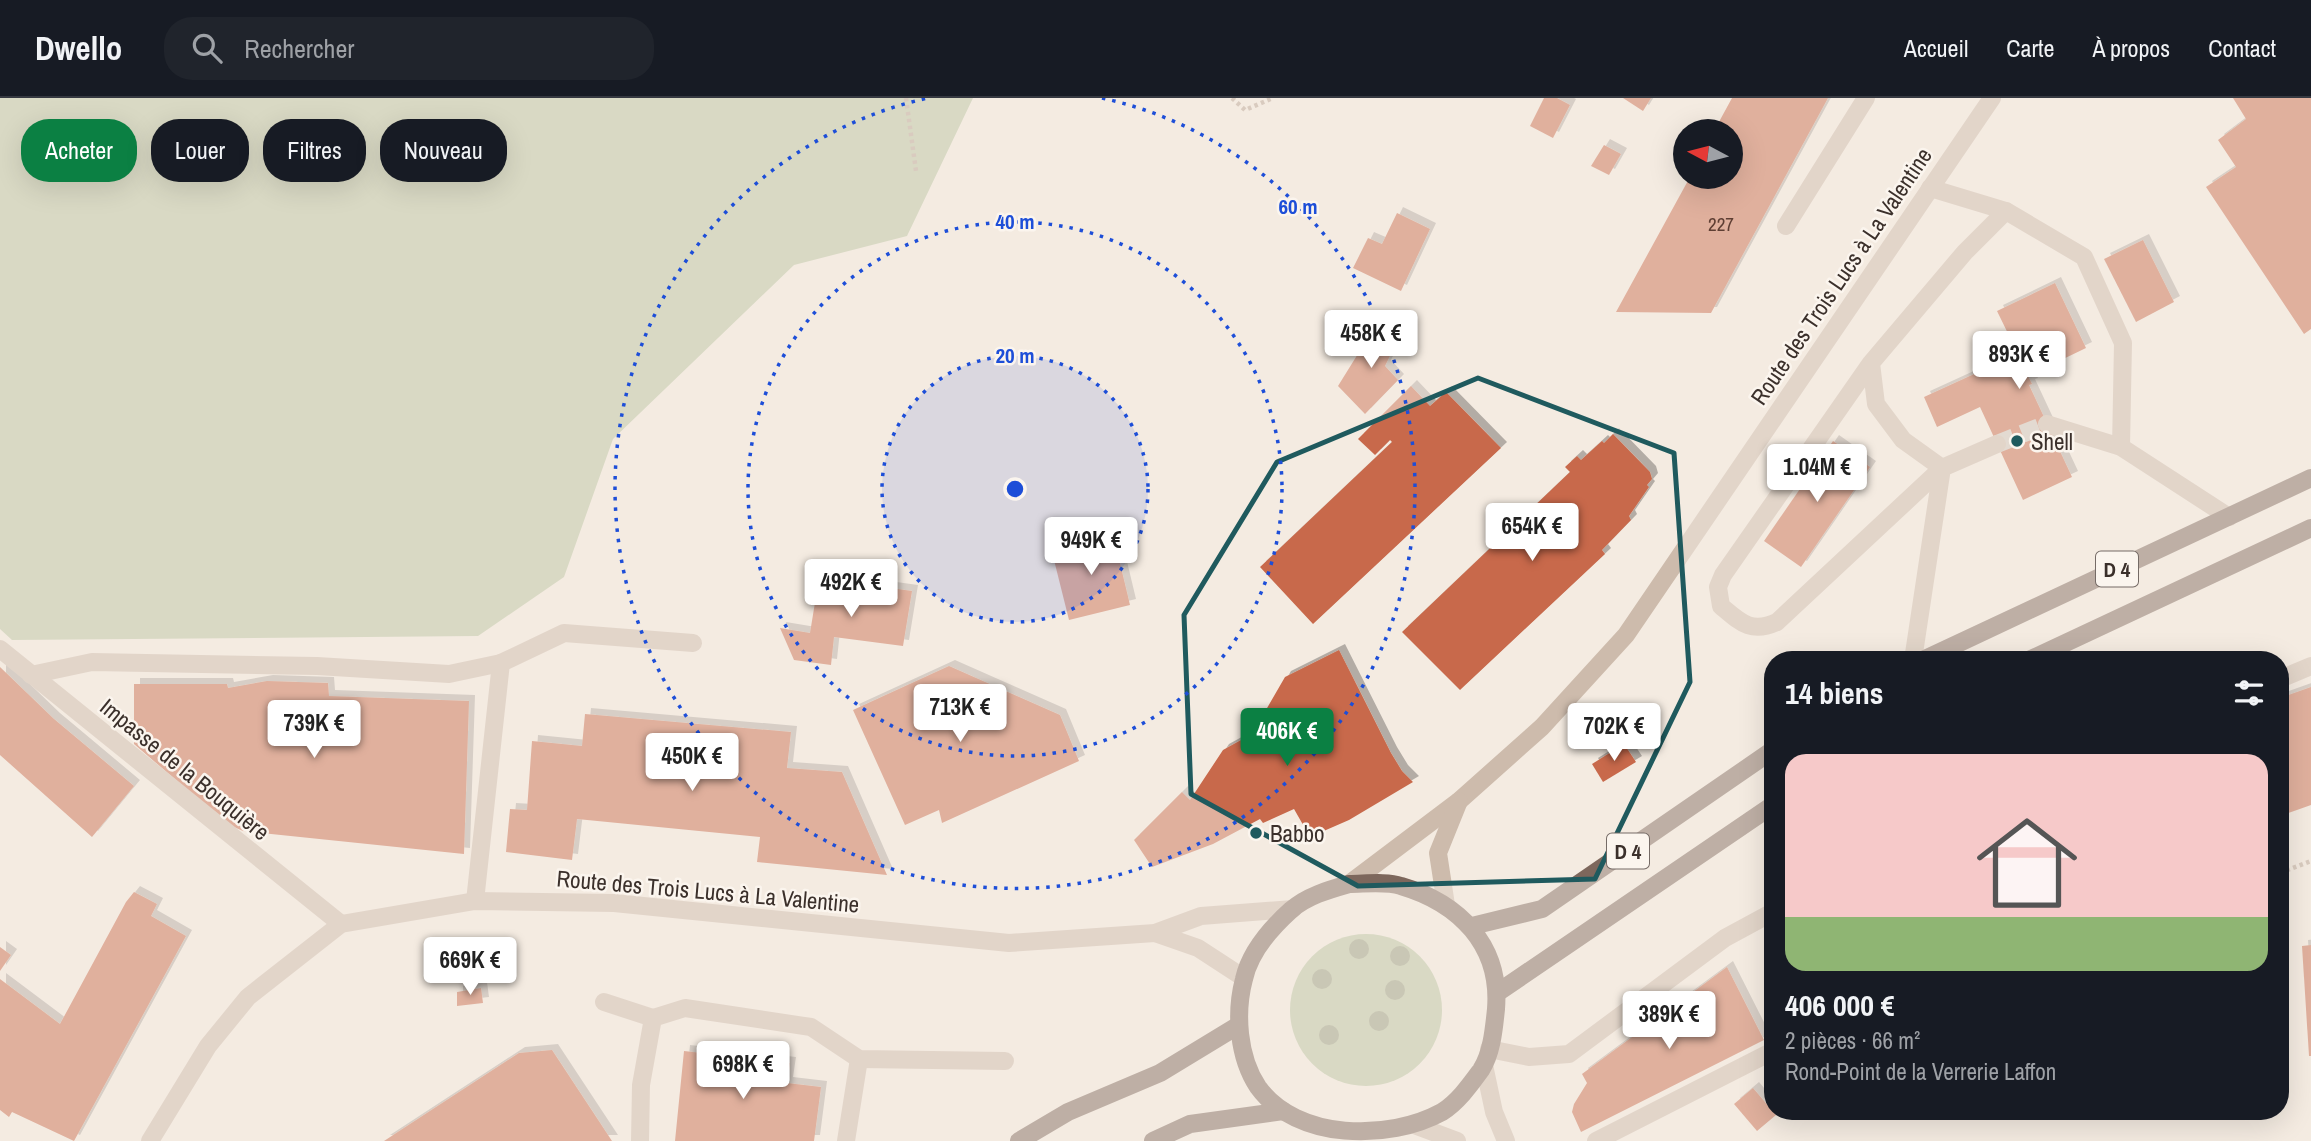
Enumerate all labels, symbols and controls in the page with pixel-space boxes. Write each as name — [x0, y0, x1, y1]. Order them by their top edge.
search box — [164, 17, 654, 80]
text: Dwello — [35, 26, 122, 70]
icon: search — [188, 29, 226, 67]
text: Rechercher — [244, 31, 354, 66]
text: Accueil — [1904, 32, 1968, 64]
text: Carte — [2006, 32, 2054, 64]
text: À propos — [2092, 32, 2170, 64]
text: Contact — [2208, 32, 2276, 64]
chip: Acheter — [21, 119, 137, 182]
chip: Louer — [151, 119, 249, 182]
chip: Filtres — [263, 119, 366, 182]
chip: Nouveau — [380, 119, 507, 182]
north arrow — [1673, 119, 1743, 189]
map controls — [1673, 119, 1743, 189]
street label: Route des Trois Lucs à La Valentine — [1743, 141, 1939, 411]
text: 60 m — [1278, 192, 1318, 221]
text: 40 m — [995, 207, 1035, 236]
house number: 227 — [1708, 211, 1734, 237]
pin: 458K € — [1314, 310, 1428, 370]
text: 458K € — [1341, 317, 1401, 348]
pin: 893K € — [1962, 331, 2076, 391]
text: 893K € — [1989, 338, 2049, 369]
text: 20 m — [995, 341, 1035, 370]
place label: Shell — [2031, 426, 2073, 457]
marker: Shell — [2009, 433, 2025, 449]
pin: 1.04M € — [1752, 444, 1882, 504]
text: 1.04M € — [1783, 451, 1851, 482]
centre of rings — [1003, 477, 1027, 501]
pin: 654K € — [1475, 504, 1589, 563]
text: 654K € — [1502, 510, 1562, 541]
pin: 949K € — [1034, 518, 1148, 577]
text: 949K € — [1061, 524, 1121, 555]
road number: D 4 — [2096, 552, 2138, 587]
pin: 492K € — [794, 560, 908, 619]
text: 492K € — [821, 566, 881, 597]
text: 14 biens — [1785, 673, 1883, 713]
icon: filters — [2230, 674, 2268, 712]
pin: 713K € — [903, 684, 1017, 744]
street label: Impasse de la Bouquière — [94, 691, 276, 847]
text: 713K € — [930, 691, 990, 722]
pin: 739K € — [257, 700, 371, 760]
pin: 702K € — [1557, 704, 1671, 763]
text: 739K € — [284, 707, 344, 738]
pin: 406K € — [1230, 708, 1344, 768]
text: 702K € — [1584, 710, 1644, 741]
text: 406K € — [1257, 715, 1317, 746]
pin: 450K € — [635, 734, 749, 793]
text: 450K € — [662, 740, 722, 771]
icon: home — [1964, 800, 2090, 926]
place label: Babbo — [1270, 818, 1325, 849]
marker: Babbo — [1248, 825, 1264, 841]
road number: D 4 — [1607, 834, 1649, 868]
street label: Route des Trois Lucs à La Valentine — [555, 862, 861, 920]
pin: 669K € — [413, 937, 527, 997]
text: 669K € — [440, 944, 500, 975]
text: 406 000 € — [1785, 985, 1894, 1025]
pin: 389K € — [1612, 992, 1726, 1051]
text: 389K € — [1639, 998, 1699, 1029]
text: 2 pièces · 66 m² — [1785, 1025, 1920, 1056]
pin: 698K € — [686, 1042, 800, 1101]
text: 698K € — [713, 1048, 773, 1079]
text: Rond-Point de la Verrerie Laffon — [1785, 1056, 2056, 1087]

